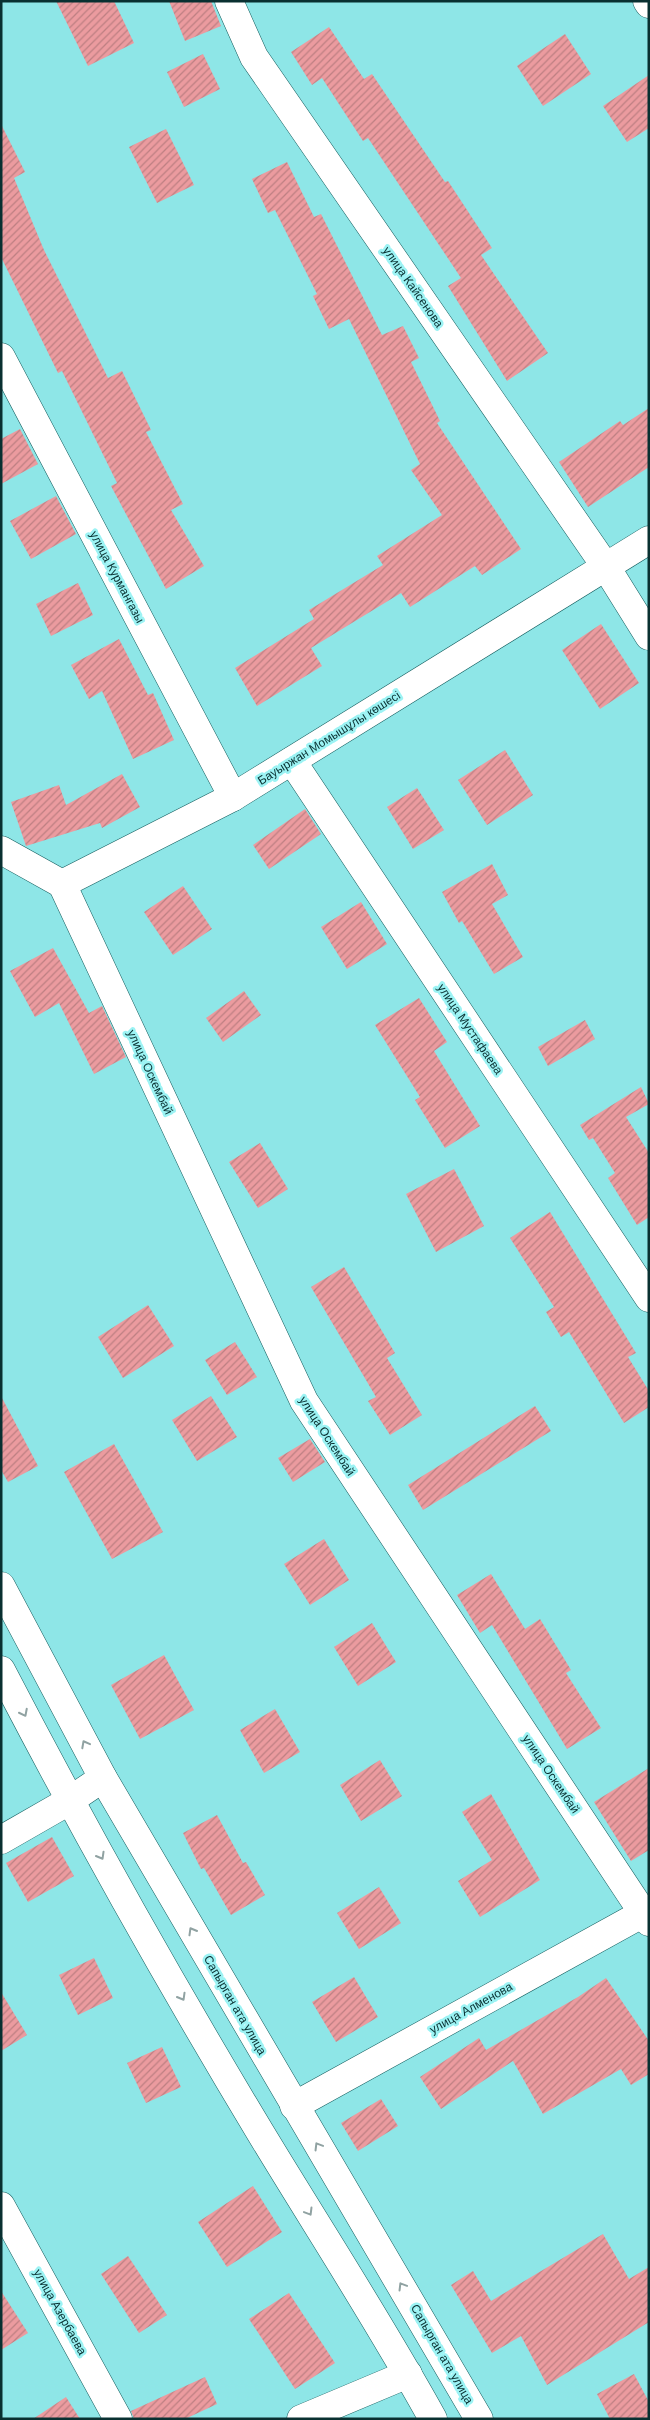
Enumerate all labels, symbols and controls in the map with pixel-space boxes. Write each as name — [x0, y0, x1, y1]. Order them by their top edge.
street label: улица Кайсенова — [379, 243, 447, 331]
street label: улица Курмангазы — [86, 528, 148, 626]
street label: Бауыржан Момышұлы көшесі — [255, 687, 403, 789]
street label: улица Мустафаева — [434, 980, 507, 1078]
street label: улица Оскембай — [123, 1027, 177, 1117]
street label: улица Оскембай — [295, 1393, 359, 1479]
one-way arrow — [18, 1708, 28, 1717]
street label: улица Оскембай — [519, 1732, 583, 1816]
one-way arrow — [81, 1741, 91, 1750]
one-way arrow — [94, 1850, 104, 1859]
one-way arrow — [188, 1927, 198, 1936]
street label: Сапырган ата улица — [200, 1952, 270, 2058]
street label: улица Алменова — [427, 1978, 516, 2037]
one-way arrow — [176, 1991, 186, 2000]
one-way arrow — [315, 2143, 325, 2152]
one-way arrow — [303, 2206, 313, 2215]
street label: улица Азербаева — [30, 2266, 90, 2358]
one-way arrow — [398, 2282, 408, 2291]
street label: Сапырган ата улица — [407, 2301, 477, 2407]

